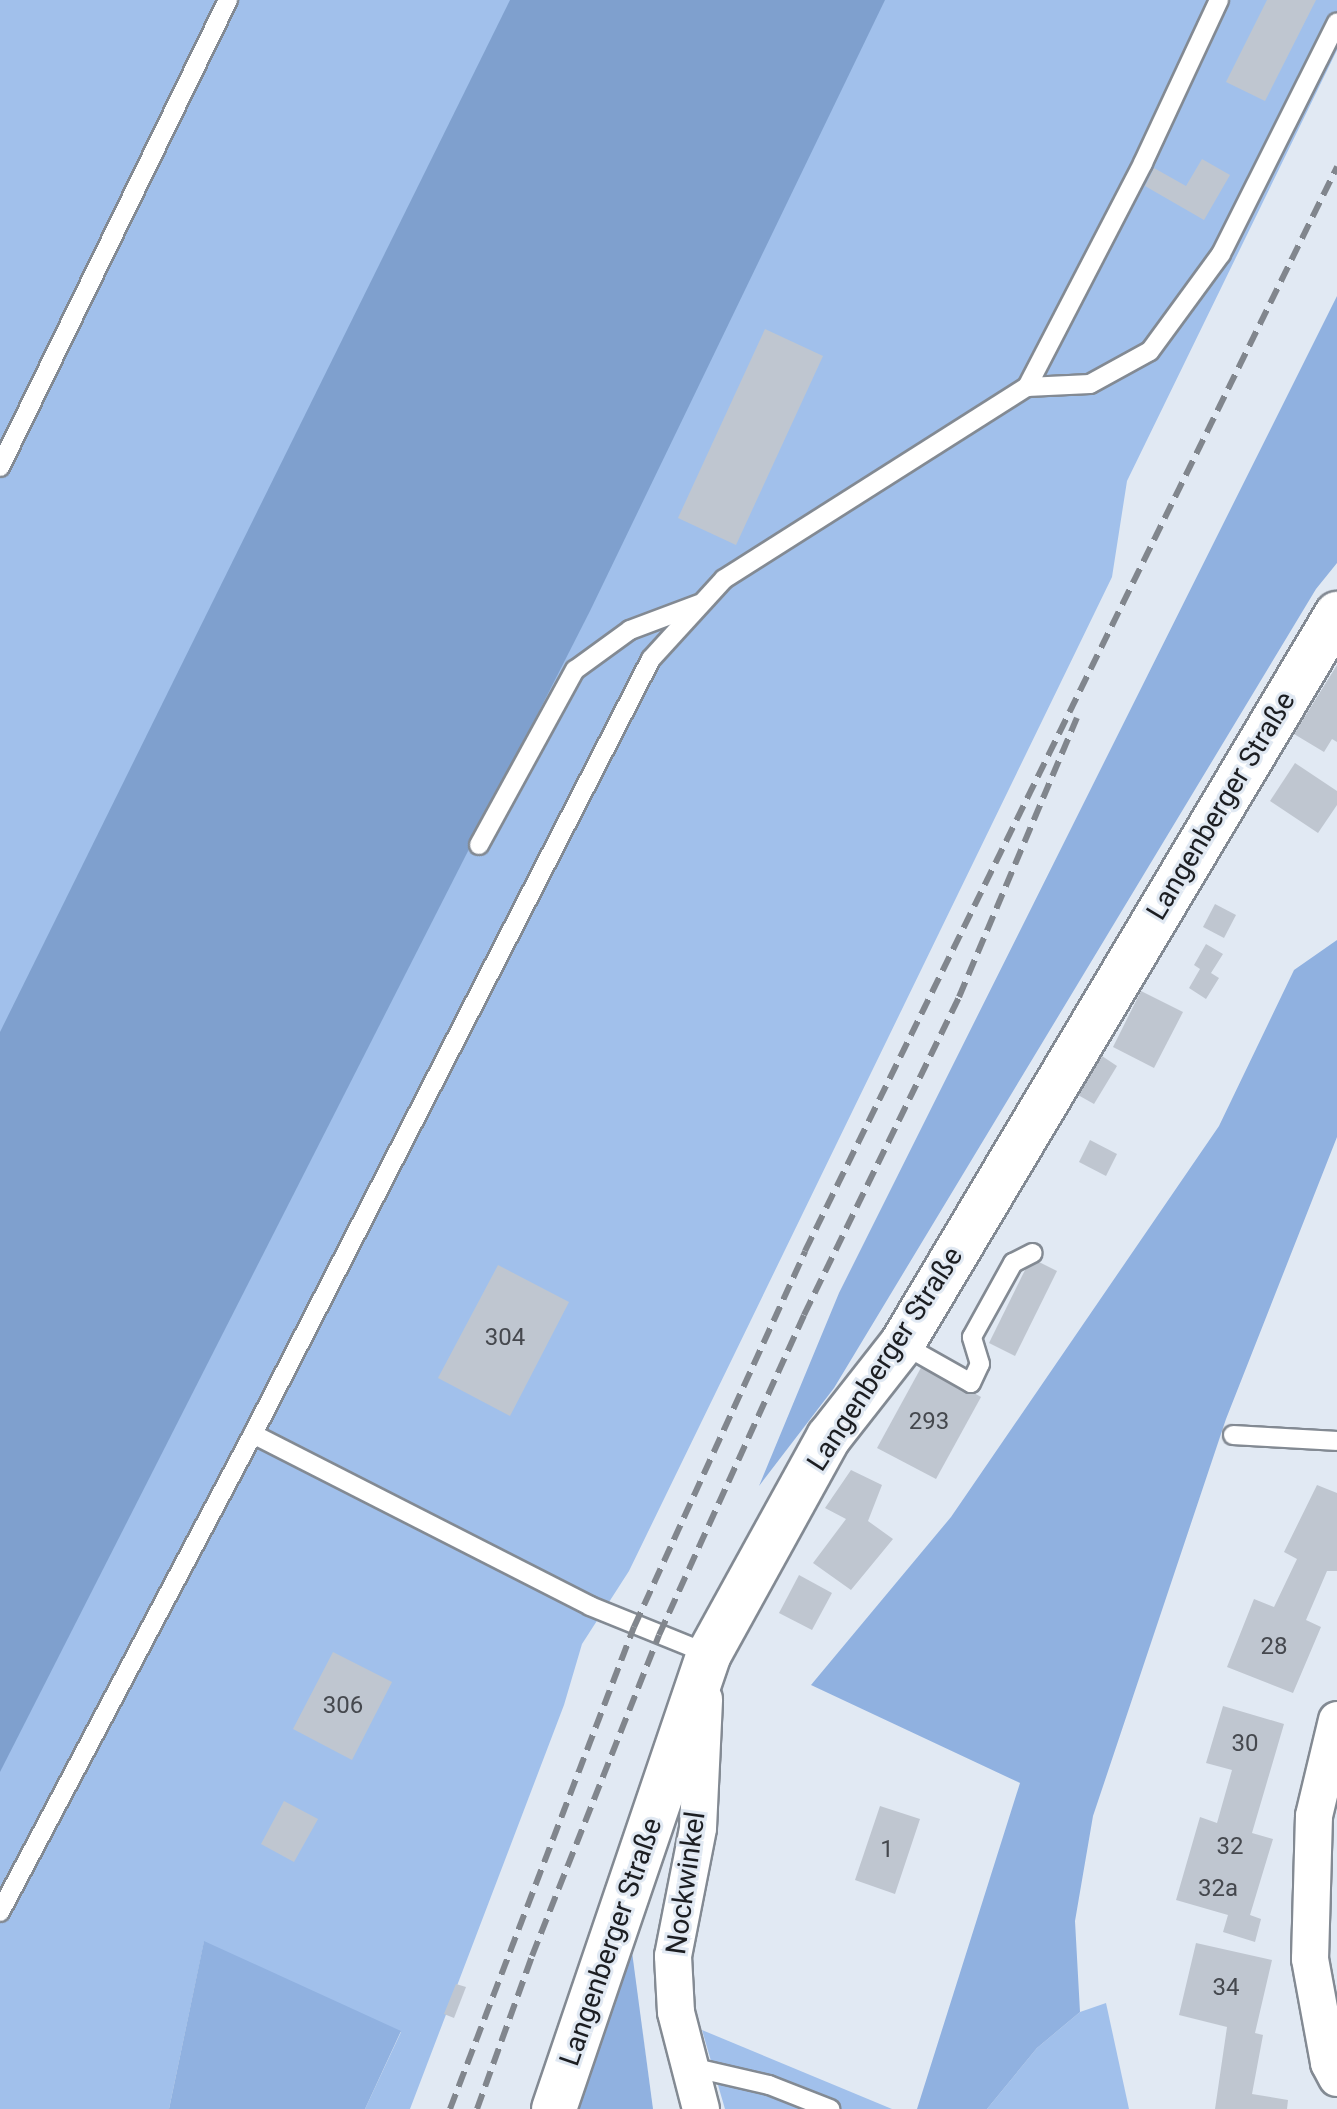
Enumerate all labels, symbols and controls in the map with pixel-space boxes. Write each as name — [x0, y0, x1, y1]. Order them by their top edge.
street label: Langenberger Straße — [1140, 686, 1302, 926]
street label: Langenberger Straße — [800, 1241, 970, 1477]
house number: 304 — [485, 1324, 525, 1352]
house number: 293 — [909, 1408, 949, 1436]
house number: 28 — [1261, 1633, 1287, 1661]
house number: 306 — [323, 1692, 363, 1720]
house number: 30 — [1232, 1730, 1258, 1758]
street label: Nockwinkel — [659, 1810, 713, 1956]
street label: Langenberger Straße — [553, 1814, 669, 2070]
house number: 32 — [1217, 1833, 1243, 1861]
house number: 1 — [880, 1836, 894, 1864]
house number: 32a — [1198, 1875, 1238, 1903]
house number: 34 — [1213, 1974, 1239, 2002]

